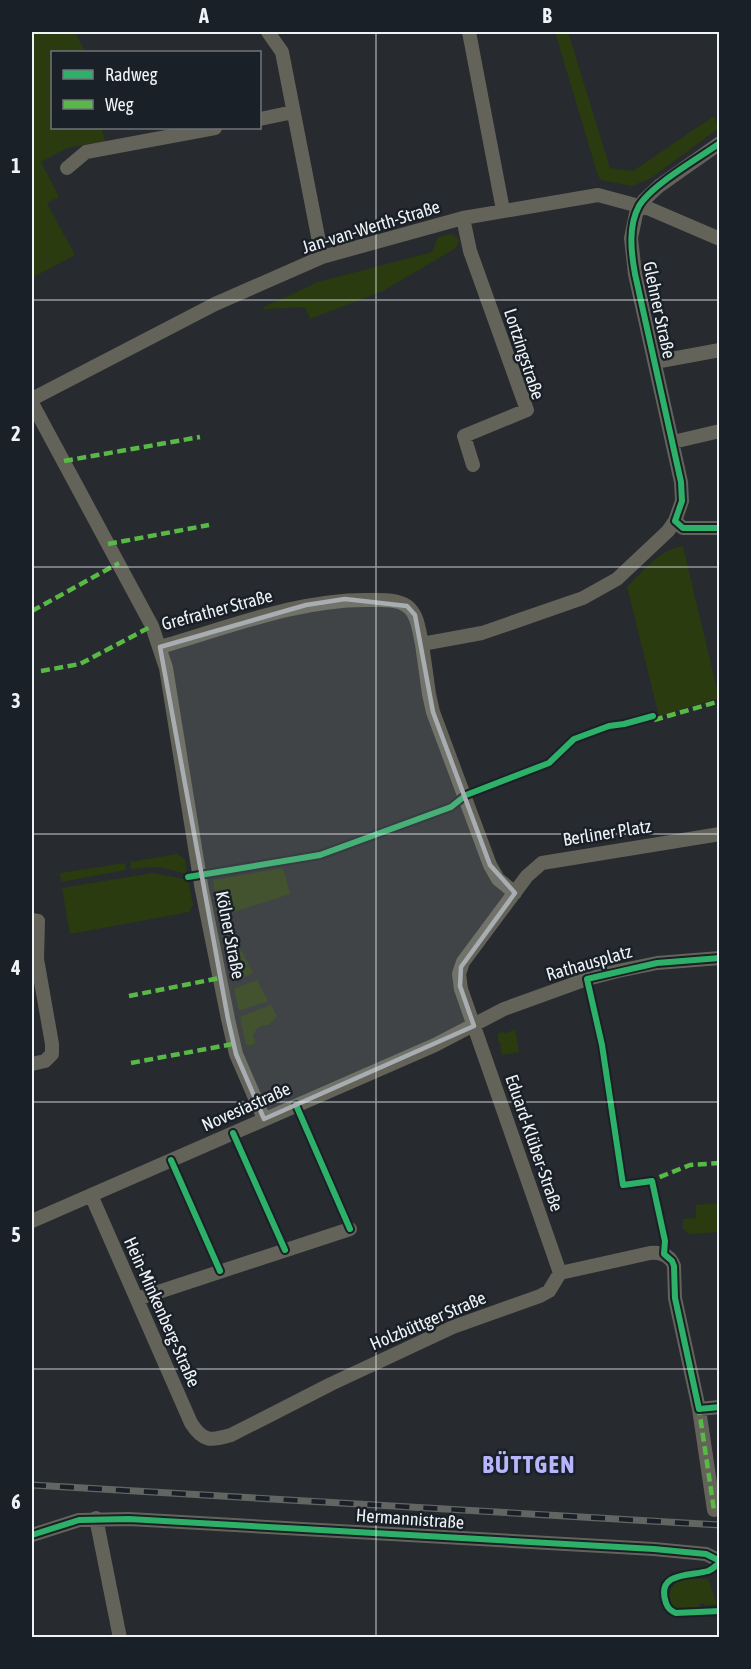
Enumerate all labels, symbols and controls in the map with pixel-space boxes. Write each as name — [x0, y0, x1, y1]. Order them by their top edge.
text: A — [198, 4, 209, 27]
text: B — [542, 4, 552, 27]
legend — [51, 51, 261, 129]
text: Radweg — [105, 64, 158, 85]
text: Weg — [105, 94, 134, 115]
text: 1 — [11, 154, 21, 177]
street label: Jan-van-Werth-Straße — [299, 196, 442, 257]
street label: Glehner Straße — [639, 260, 680, 360]
street label: Lortzingstraße — [500, 306, 549, 402]
text: 2 — [11, 422, 21, 445]
street label: Grefrather Straße — [159, 585, 275, 634]
text: 3 — [11, 689, 21, 712]
street label: Berliner Platz — [561, 815, 653, 850]
street label: Kölner Straße — [212, 889, 249, 981]
street label: Rathausplatz — [544, 940, 635, 985]
text: 4 — [10, 956, 21, 979]
street label: Eduard-Klüber-Straße — [501, 1072, 568, 1214]
street label: Novesiastraße — [198, 1078, 293, 1135]
text: 5 — [11, 1223, 21, 1246]
street label: Hein-Minkenberg-Straße — [120, 1234, 205, 1390]
street label: Holzbüttger Straße — [367, 1287, 489, 1354]
district label: BÜTTGEN — [482, 1451, 576, 1478]
text: 6 — [11, 1490, 21, 1513]
street label: Hermannistraße — [355, 1504, 465, 1533]

